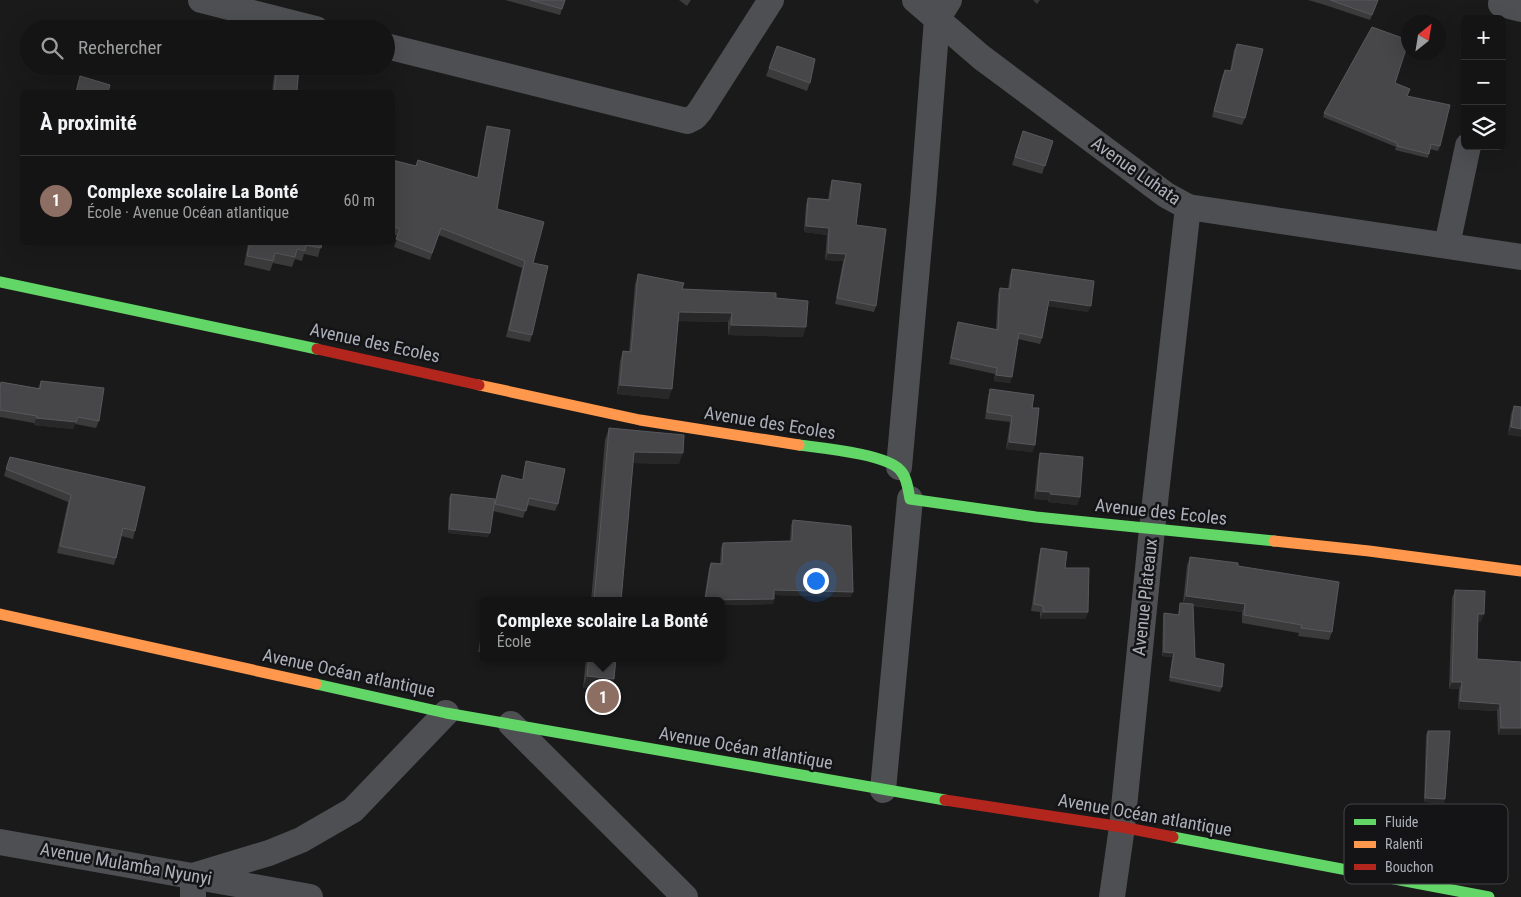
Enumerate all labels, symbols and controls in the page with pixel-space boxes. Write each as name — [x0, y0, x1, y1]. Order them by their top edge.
north arrow — [1401, 15, 1446, 60]
map controls — [1461, 15, 1506, 150]
button: + — [1461, 15, 1506, 60]
search box — [20, 20, 395, 75]
icon: search — [38, 34, 66, 62]
text: Rechercher — [78, 36, 162, 59]
button: − — [1461, 60, 1506, 105]
button: layers — [1461, 105, 1506, 150]
text: À proximité — [40, 111, 137, 135]
street label: Avenue Luhata — [1088, 132, 1185, 209]
text: Complexe scolaire La Bonté — [87, 180, 298, 203]
text: 1 — [52, 191, 60, 210]
text: 60 m — [343, 191, 375, 210]
text: École · Avenue Océan atlantique — [87, 203, 289, 222]
street label: Avenue des Ecoles — [308, 318, 442, 367]
street label: Avenue des Ecoles — [703, 402, 837, 443]
street label: Avenue des Ecoles — [1094, 494, 1228, 529]
street label: Avenue Plateaux — [1128, 537, 1161, 657]
your location — [803, 568, 829, 594]
popup — [480, 597, 725, 662]
text: Complexe scolaire La Bonté — [497, 609, 708, 632]
text: École — [497, 632, 531, 651]
street label: Avenue Océan atlantique — [261, 644, 437, 701]
pin: 1 — [587, 678, 619, 716]
street label: Avenue Océan atlantique — [658, 722, 835, 773]
street label: Avenue Océan atlantique — [1057, 789, 1234, 840]
legend — [1344, 804, 1508, 884]
text: Fluide — [1385, 814, 1419, 830]
text: Ralenti — [1385, 836, 1423, 852]
street label: Avenue Mulamba Nyunyi — [39, 838, 214, 889]
text: Bouchon — [1385, 859, 1433, 875]

